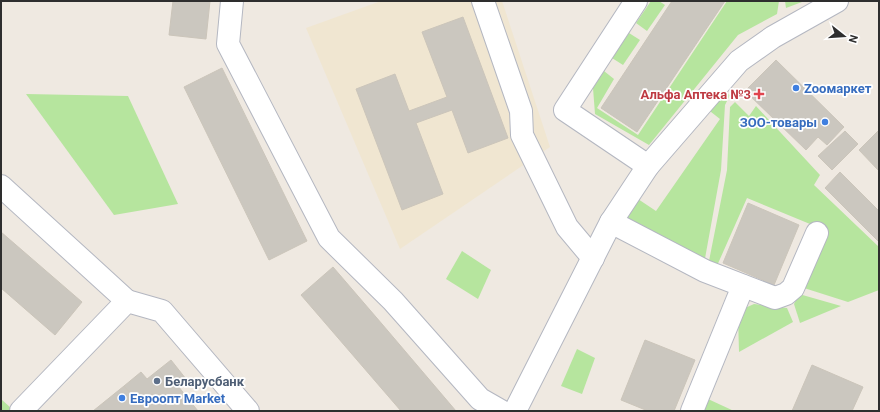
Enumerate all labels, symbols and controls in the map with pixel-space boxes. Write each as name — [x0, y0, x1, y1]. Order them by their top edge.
north arrow — [824, 16, 864, 56]
text: N — [846, 33, 860, 45]
place label: Zooмаркет — [804, 81, 872, 96]
marker: Zooмаркет — [791, 83, 801, 93]
place label: Альфа Аптека №3 — [641, 87, 751, 102]
marker: Альфа Аптека №3 — [754, 89, 764, 99]
place label: ЗОО-товары — [740, 115, 817, 130]
marker: ЗОО-товары — [820, 117, 830, 127]
place label: Беларусбанк — [165, 374, 245, 389]
marker: Беларусбанк — [152, 376, 162, 386]
place label: Евроопт Market — [130, 391, 226, 406]
marker: Евроопт Market — [117, 393, 127, 403]

